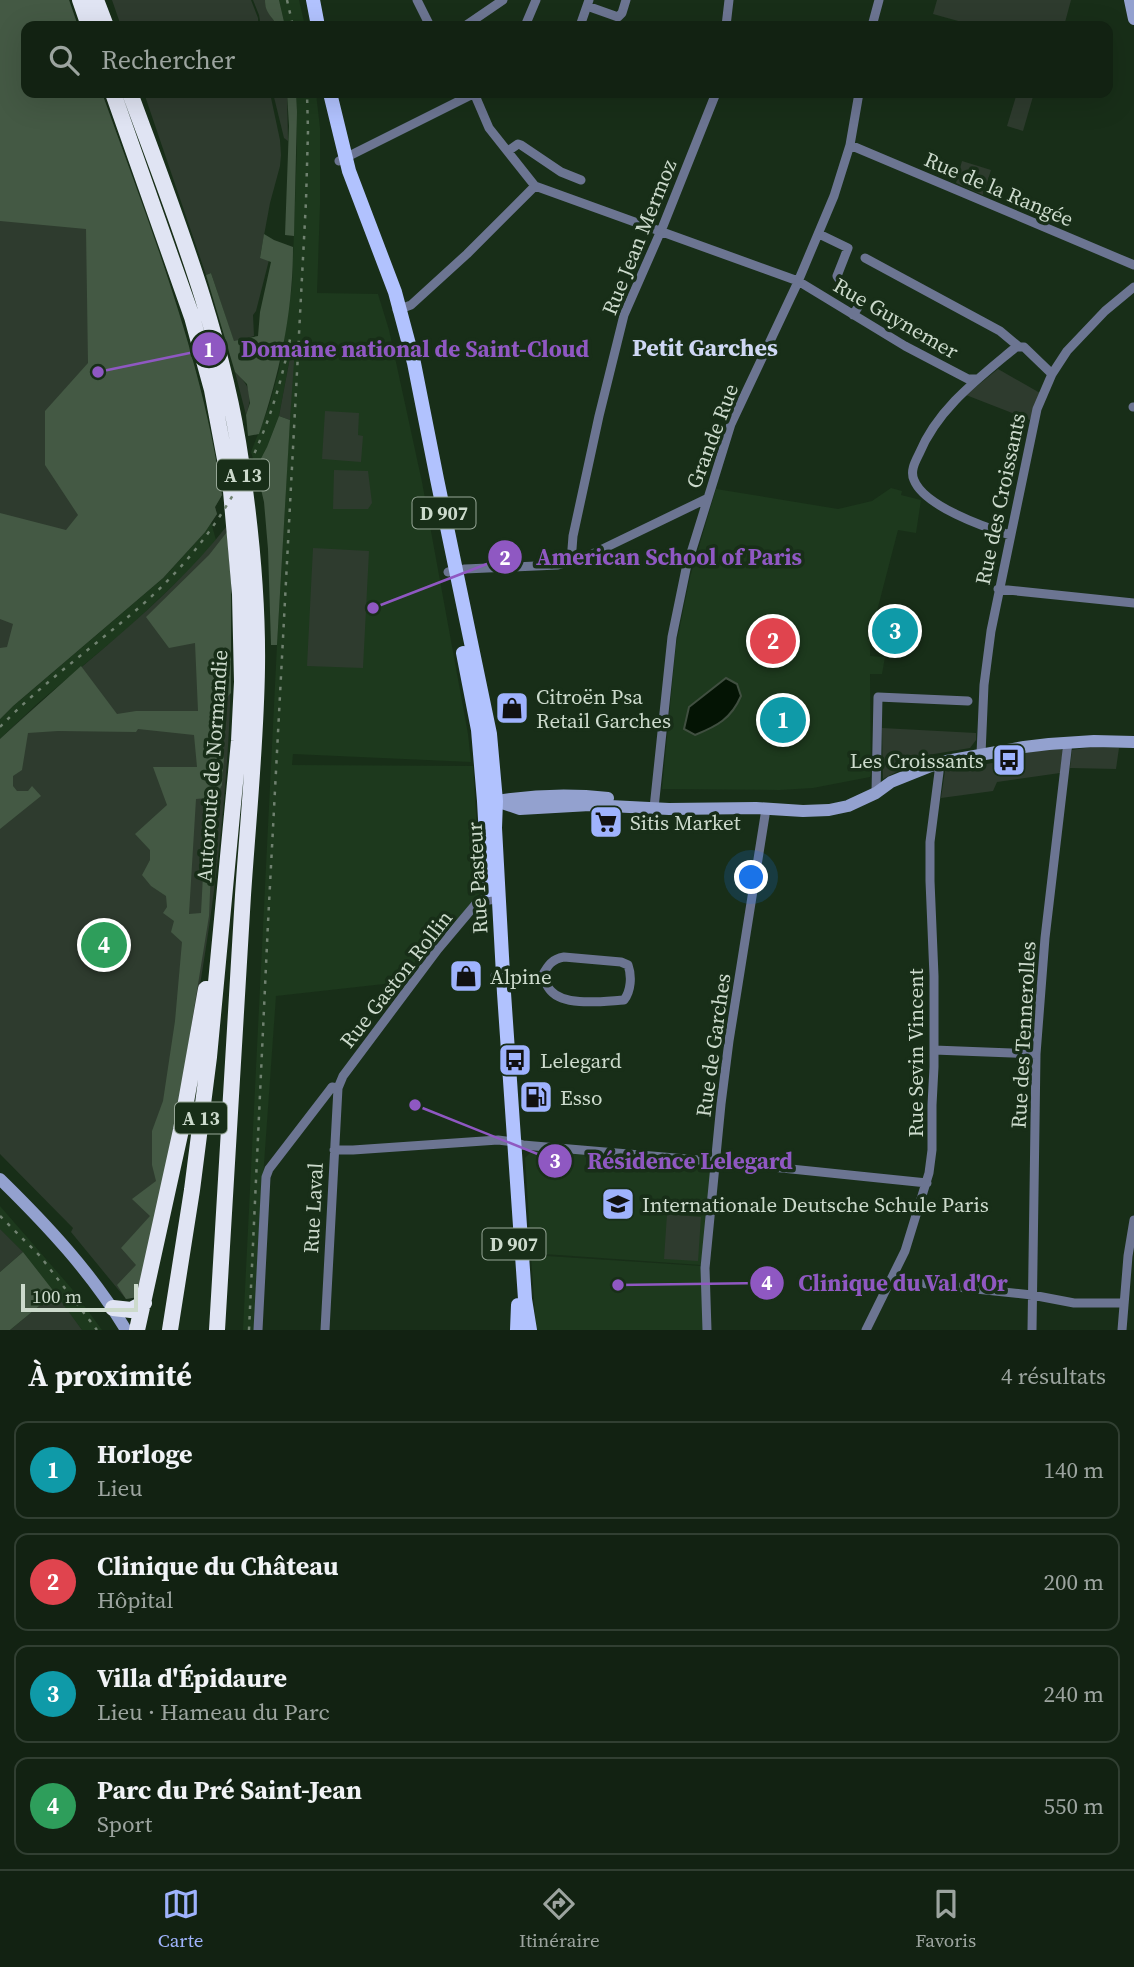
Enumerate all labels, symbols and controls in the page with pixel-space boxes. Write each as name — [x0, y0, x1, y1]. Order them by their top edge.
search box — [21, 21, 1113, 98]
icon: search — [45, 41, 83, 79]
text: Rechercher — [101, 42, 235, 78]
street label: Rue de la Rangée — [920, 145, 1078, 233]
street label: Rue Jean Mermoz — [595, 155, 684, 319]
street label: Rue Guynemer — [828, 270, 964, 366]
callout: Domaine national de Saint-Cloud — [192, 327, 603, 371]
district label: Petit Garches — [632, 331, 778, 364]
text: Domaine national de Saint-Cloud — [241, 333, 589, 365]
text: 1 — [203, 335, 215, 364]
street label: Grande Rue — [679, 379, 745, 493]
street label: Rue des Croissants — [968, 410, 1032, 588]
road number: A 13 — [217, 460, 269, 490]
road number: D 907 — [412, 498, 476, 528]
callout: American School of Paris — [487, 535, 816, 579]
text: American School of Paris — [536, 541, 802, 573]
text: 2 — [499, 543, 511, 572]
pin: 3 — [872, 605, 918, 657]
pin: 2 — [750, 615, 796, 667]
street label: Autoroute de Normandie — [189, 649, 235, 883]
place label: Citroën Psa Retail Garches — [536, 682, 671, 735]
shop icon: Citroën Psa Retail Garches — [493, 689, 531, 727]
pin: 1 — [760, 694, 806, 746]
bus stop icon: Les Croissants — [990, 741, 1028, 779]
place label: Les Croissants — [850, 746, 984, 775]
supermarket icon: Sitis Market — [587, 803, 625, 841]
place label: Sitis Market — [630, 808, 741, 837]
street label: Rue Pasteur — [460, 821, 494, 935]
your location — [734, 860, 768, 894]
street label: Rue Gaston Rollin — [333, 904, 459, 1054]
pin: 4 — [81, 919, 127, 971]
street label: Rue des Tennerolles — [1004, 941, 1042, 1129]
shop icon: Alpine — [447, 957, 485, 995]
place label: Alpine — [490, 962, 552, 991]
street label: Rue Sevin Vincent — [901, 968, 930, 1138]
street label: Rue de Garches — [689, 971, 737, 1119]
bus stop icon: Lelegard — [496, 1041, 534, 1079]
place label: Lelegard — [540, 1046, 622, 1075]
fuel station icon: Esso — [517, 1078, 555, 1116]
place label: Esso — [560, 1083, 602, 1112]
road number: A 13 — [175, 1102, 227, 1134]
callout: Résidence Lelegard — [538, 1139, 807, 1183]
text: Résidence Lelegard — [587, 1145, 793, 1177]
text: 3 — [549, 1146, 561, 1175]
street label: Rue Laval — [296, 1162, 330, 1254]
school or university icon: Internationale Deutsche Schule Paris — [599, 1185, 637, 1223]
place label: Internationale Deutsche Schule Paris — [642, 1190, 989, 1219]
road number: D 907 — [482, 1228, 546, 1260]
callout: Clinique du Val d'Or — [749, 1261, 1022, 1305]
text: Clinique du Val d'Or — [798, 1267, 1008, 1299]
text: 4 — [761, 1268, 773, 1297]
scale bar — [21, 1281, 138, 1313]
text: 100 m — [32, 1283, 82, 1309]
text: À proximité — [28, 1355, 192, 1396]
text: 4 résultats — [1001, 1360, 1106, 1392]
text: Horloge — [97, 1436, 193, 1472]
text: 1 — [47, 1454, 59, 1486]
text: 140 m — [1043, 1454, 1104, 1486]
text: Lieu — [97, 1472, 143, 1504]
text: Clinique du Château — [97, 1548, 338, 1584]
text: 2 — [47, 1566, 59, 1598]
text: 200 m — [1043, 1566, 1104, 1598]
text: Hôpital — [97, 1584, 173, 1616]
text: Villa d'Épidaure — [97, 1660, 287, 1696]
text: 3 — [47, 1678, 59, 1710]
text: 240 m — [1043, 1678, 1104, 1710]
text: Lieu · Hameau du Parc — [97, 1696, 330, 1728]
text: Parc du Pré Saint-Jean — [97, 1772, 362, 1808]
text: 4 — [47, 1790, 59, 1822]
text: 550 m — [1043, 1790, 1104, 1822]
text: Sport — [97, 1808, 152, 1840]
tab: Carte — [158, 1885, 204, 1953]
tab: Itinéraire — [519, 1885, 600, 1953]
tab: Favoris — [915, 1885, 976, 1953]

